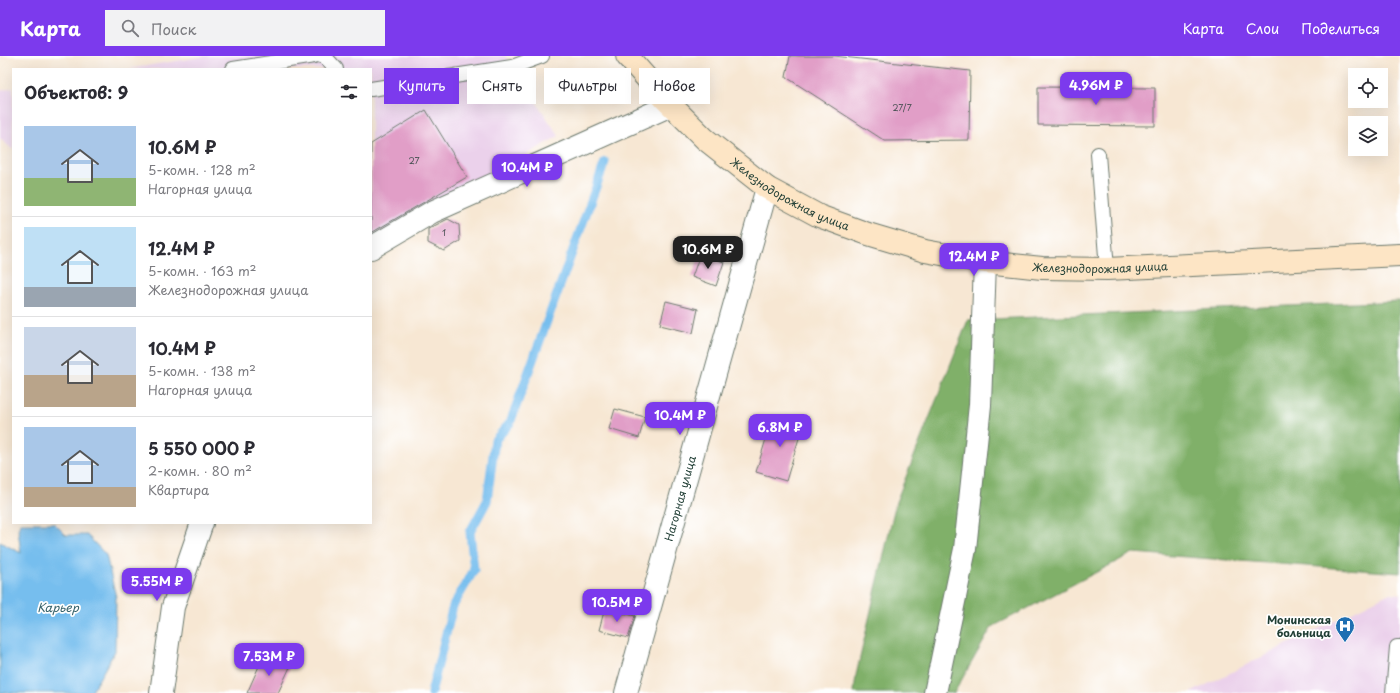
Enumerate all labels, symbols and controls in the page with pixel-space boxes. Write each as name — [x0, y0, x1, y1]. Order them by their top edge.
search box — [105, 10, 385, 46]
text: Карта — [20, 14, 81, 42]
icon: search — [119, 17, 141, 39]
text: Поиск — [151, 17, 196, 40]
text: Карта — [1183, 18, 1224, 39]
text: Слои — [1246, 18, 1279, 39]
text: Поделиться — [1301, 18, 1380, 39]
chip: Купить — [384, 68, 459, 104]
chip: Снять — [467, 68, 536, 104]
chip: Фильтры — [544, 68, 631, 104]
chip: Новое — [639, 68, 710, 104]
map controls — [1348, 68, 1388, 156]
button: locate — [1348, 68, 1388, 108]
pin: 4.96M ₽ — [1059, 72, 1133, 106]
text: 4.96M ₽ — [1069, 75, 1123, 94]
text: Объектов: 9 — [24, 79, 128, 105]
icon: filters — [338, 81, 360, 103]
house number: 27/7 — [892, 100, 912, 114]
button: layers — [1348, 116, 1388, 156]
text: 10.6M ₽ — [148, 134, 216, 160]
icon: home — [56, 142, 104, 190]
house number: 27 — [408, 153, 420, 167]
street label: Железнодорожная улица — [727, 153, 852, 235]
pin: 10.4M ₽ — [490, 154, 564, 188]
text: 10.4M ₽ — [501, 157, 553, 176]
text: 5-комн. · 128 m² — [148, 160, 256, 179]
text: Нагорная улица — [148, 179, 252, 198]
house number: 1 — [442, 225, 446, 239]
text: 12.4M ₽ — [148, 235, 215, 261]
pin: 10.6M ₽ — [671, 236, 745, 270]
text: 10.6M ₽ — [682, 239, 734, 258]
icon: home — [56, 243, 104, 291]
pin: 12.4M ₽ — [937, 243, 1011, 277]
text: 12.4M ₽ — [948, 246, 1000, 265]
street label: Железнодорожная улица — [1031, 257, 1168, 277]
text: 5-комн. · 163 m² — [148, 261, 257, 280]
text: Железнодорожная улица — [148, 280, 308, 299]
text: 10.4M ₽ — [148, 335, 216, 361]
icon: home — [56, 343, 104, 391]
text: 5-комн. · 138 m² — [148, 361, 256, 380]
text: Нагорная улица — [148, 380, 252, 399]
pin: 10.4M ₽ — [643, 402, 717, 436]
text: 10.4M ₽ — [654, 405, 706, 424]
pin: 6.8M ₽ — [747, 414, 813, 448]
text: 6.8M ₽ — [758, 417, 802, 436]
text: 5 550 000 ₽ — [148, 435, 255, 461]
icon: home — [56, 443, 104, 491]
street label: Нагорная улица — [660, 453, 700, 543]
text: 2-комн. · 80 m² — [148, 461, 252, 480]
text: Квартира — [148, 480, 209, 499]
pin: 5.55M ₽ — [120, 568, 194, 602]
text: 5.55M ₽ — [131, 571, 183, 590]
pin: 10.5M ₽ — [580, 589, 654, 623]
text: 10.5M ₽ — [591, 592, 643, 611]
water label: Карьер — [37, 598, 80, 616]
place label: Монинская больница — [1267, 611, 1331, 641]
hospital icon: Монинская больница — [1334, 615, 1356, 643]
pin: 7.53M ₽ — [232, 643, 306, 677]
text: 7.53M ₽ — [243, 646, 295, 665]

